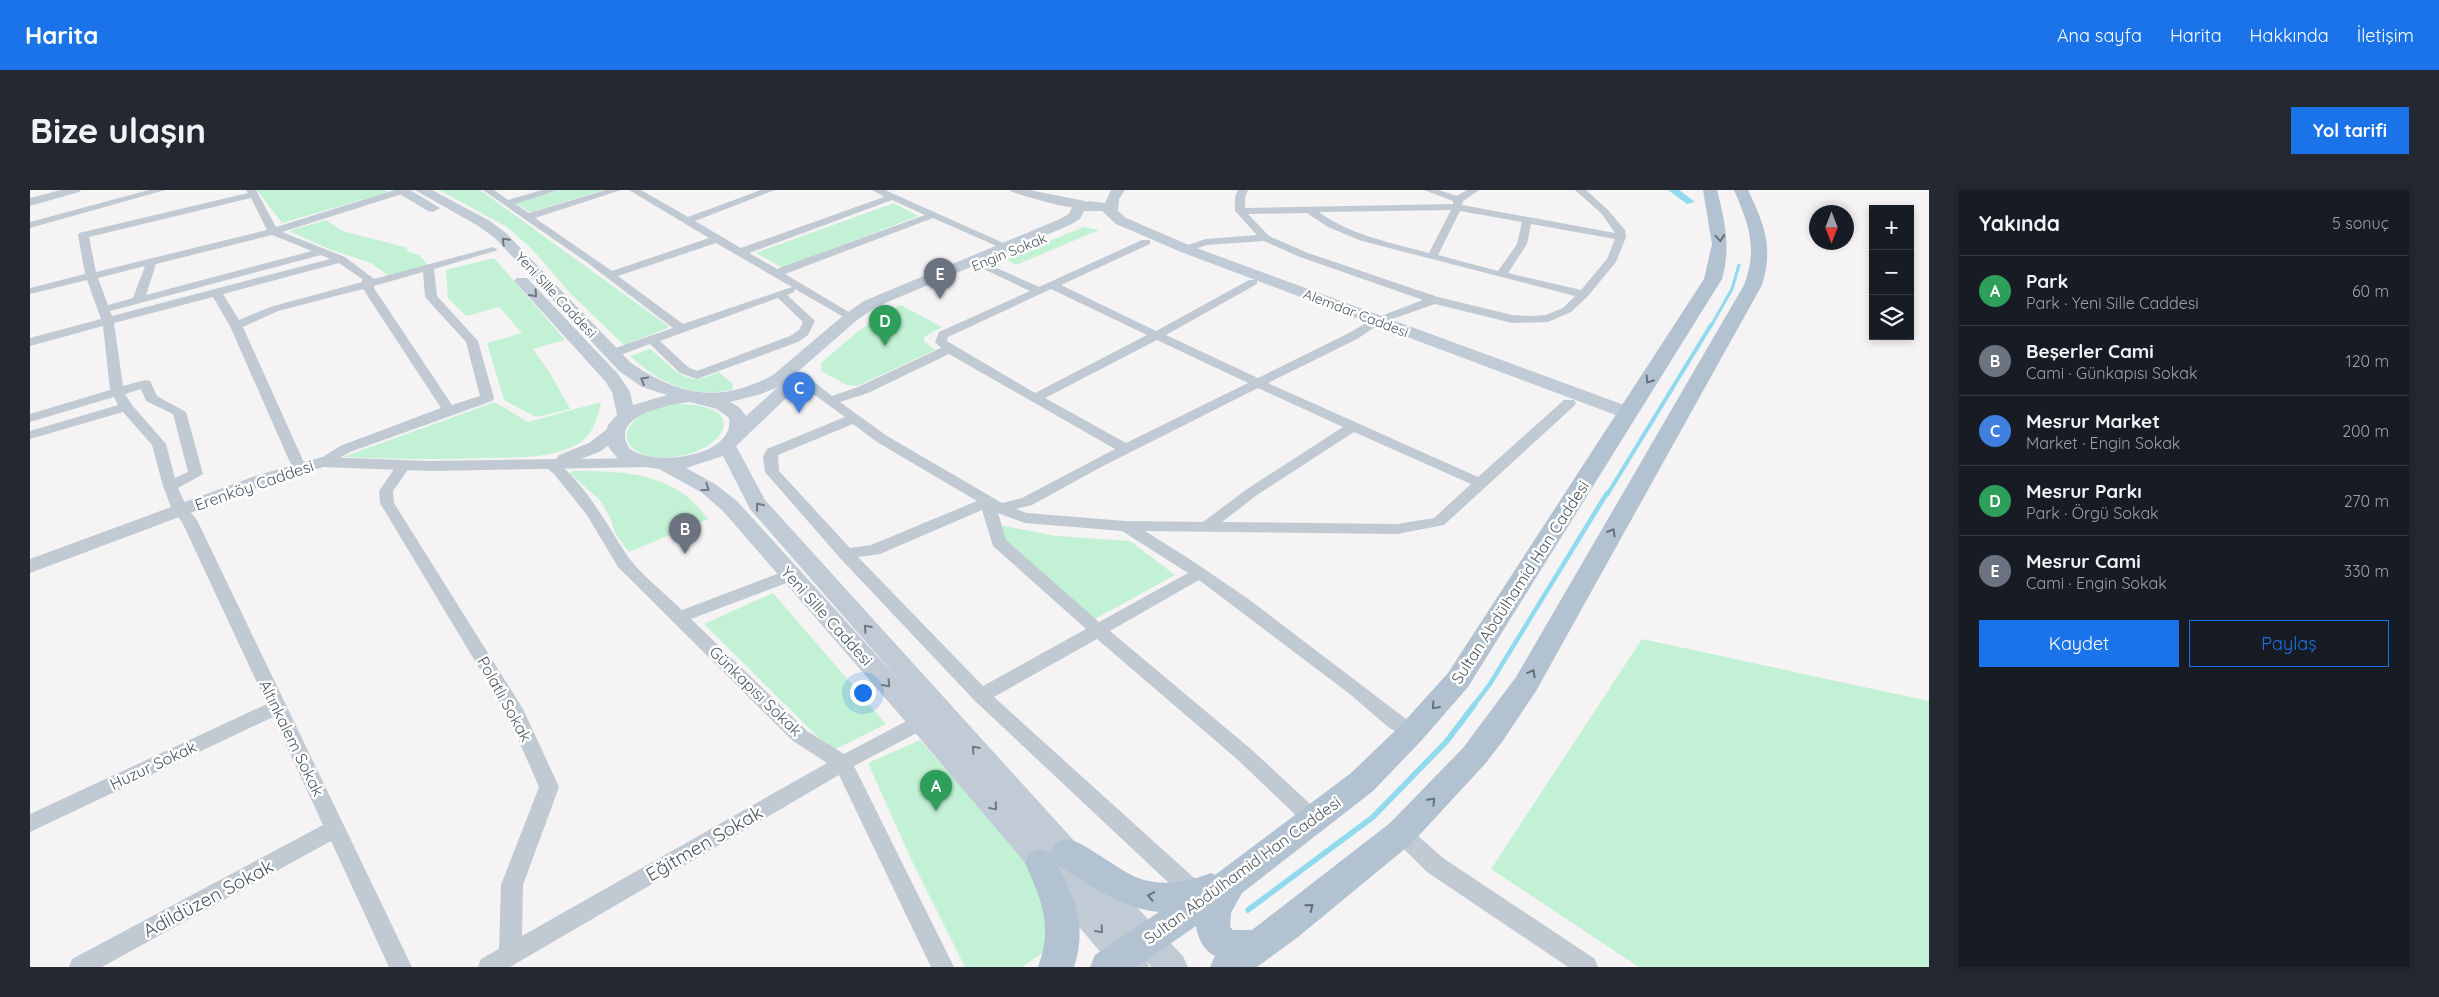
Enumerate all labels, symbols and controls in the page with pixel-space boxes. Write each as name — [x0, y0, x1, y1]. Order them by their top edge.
text: Harita — [25, 20, 98, 50]
text: Ana sayfa — [2057, 24, 2142, 47]
text: Harita — [2170, 24, 2222, 47]
text: Hakkında — [2250, 24, 2329, 47]
text: İletişim — [2357, 24, 2414, 47]
button: Yol tarifi — [2291, 107, 2409, 154]
text: Bize ulaşın — [30, 108, 206, 152]
north arrow — [1809, 205, 1854, 250]
map controls — [1869, 205, 1914, 340]
button: + — [1869, 205, 1914, 250]
text: Yakında — [1979, 210, 2060, 236]
text: 5 sonuç — [2332, 213, 2389, 233]
street label: Engin Sokak — [969, 229, 1049, 275]
one-way arrow — [1714, 234, 1725, 242]
one-way arrow — [502, 237, 511, 246]
street label: Yeni Sille Caddesi — [512, 248, 600, 342]
button: − — [1869, 250, 1914, 295]
pin: E — [924, 258, 956, 299]
text: Park — [2026, 269, 2068, 293]
text: A — [1990, 281, 2000, 301]
text: 60 m — [2352, 281, 2389, 301]
street label: Alemdar Caddesi — [1301, 285, 1411, 341]
one-way arrow — [528, 288, 537, 297]
text: Park · Yeni Sille Caddesi — [2026, 293, 2199, 313]
button: layers — [1869, 295, 1914, 340]
pin: D — [869, 305, 901, 346]
text: Beşerler Cami — [2026, 339, 2154, 363]
text: B — [1990, 351, 2000, 371]
text: 120 m — [2346, 351, 2389, 371]
text: Cami · Günkapısı Sokak — [2026, 363, 2198, 383]
pin: C — [783, 372, 815, 413]
one-way arrow — [1646, 375, 1655, 384]
one-way arrow — [641, 376, 650, 386]
text: Mesrur Market — [2026, 409, 2160, 433]
text: C — [1990, 421, 2000, 441]
text: 200 m — [2342, 421, 2389, 441]
text: Market · Engin Sokak — [2026, 433, 2180, 453]
street label: Erenköy Caddesi — [192, 455, 316, 515]
street label: Sultan Abdülhamid Han Caddesi — [1447, 477, 1593, 687]
text: Mesrur Parkı — [2026, 479, 2142, 503]
one-way arrow — [701, 482, 710, 491]
text: D — [1989, 491, 2001, 511]
text: 270 m — [2344, 491, 2389, 511]
one-way arrow — [757, 503, 765, 512]
text: Park · Örgü Sokak — [2026, 503, 2159, 523]
pin: B — [669, 513, 701, 554]
one-way arrow — [1606, 528, 1616, 537]
text: Mesrur Cami — [2026, 549, 2141, 573]
text: E — [1990, 561, 2000, 581]
text: 330 m — [2344, 561, 2389, 581]
street label: Yeni Sille Caddesi — [777, 562, 877, 670]
text: Cami · Engin Sokak — [2026, 573, 2167, 593]
button: Kaydet — [1979, 620, 2179, 667]
button: Paylaş — [2189, 620, 2389, 667]
one-way arrow — [864, 624, 873, 633]
street label: Günkapısı Sokak — [705, 642, 807, 740]
street label: Polatlı Sokak — [473, 653, 537, 745]
one-way arrow — [1526, 670, 1536, 679]
street label: Altınkalem Sokak — [255, 676, 329, 800]
one-way arrow — [882, 679, 891, 688]
your location — [850, 680, 876, 706]
one-way arrow — [1433, 700, 1441, 709]
street label: Huzur Sokak — [106, 736, 200, 794]
one-way arrow — [972, 746, 981, 755]
pin: A — [920, 770, 952, 811]
street label: Sultan Abdülhamid Han Caddesi — [1140, 792, 1344, 948]
one-way arrow — [1426, 798, 1435, 807]
street label: Eğitmen Sokak — [641, 800, 767, 886]
one-way arrow — [988, 801, 996, 810]
street label: Adildüzen Sokak — [139, 854, 277, 942]
one-way arrow — [1147, 891, 1156, 901]
one-way arrow — [1304, 904, 1313, 913]
one-way arrow — [1094, 924, 1103, 933]

